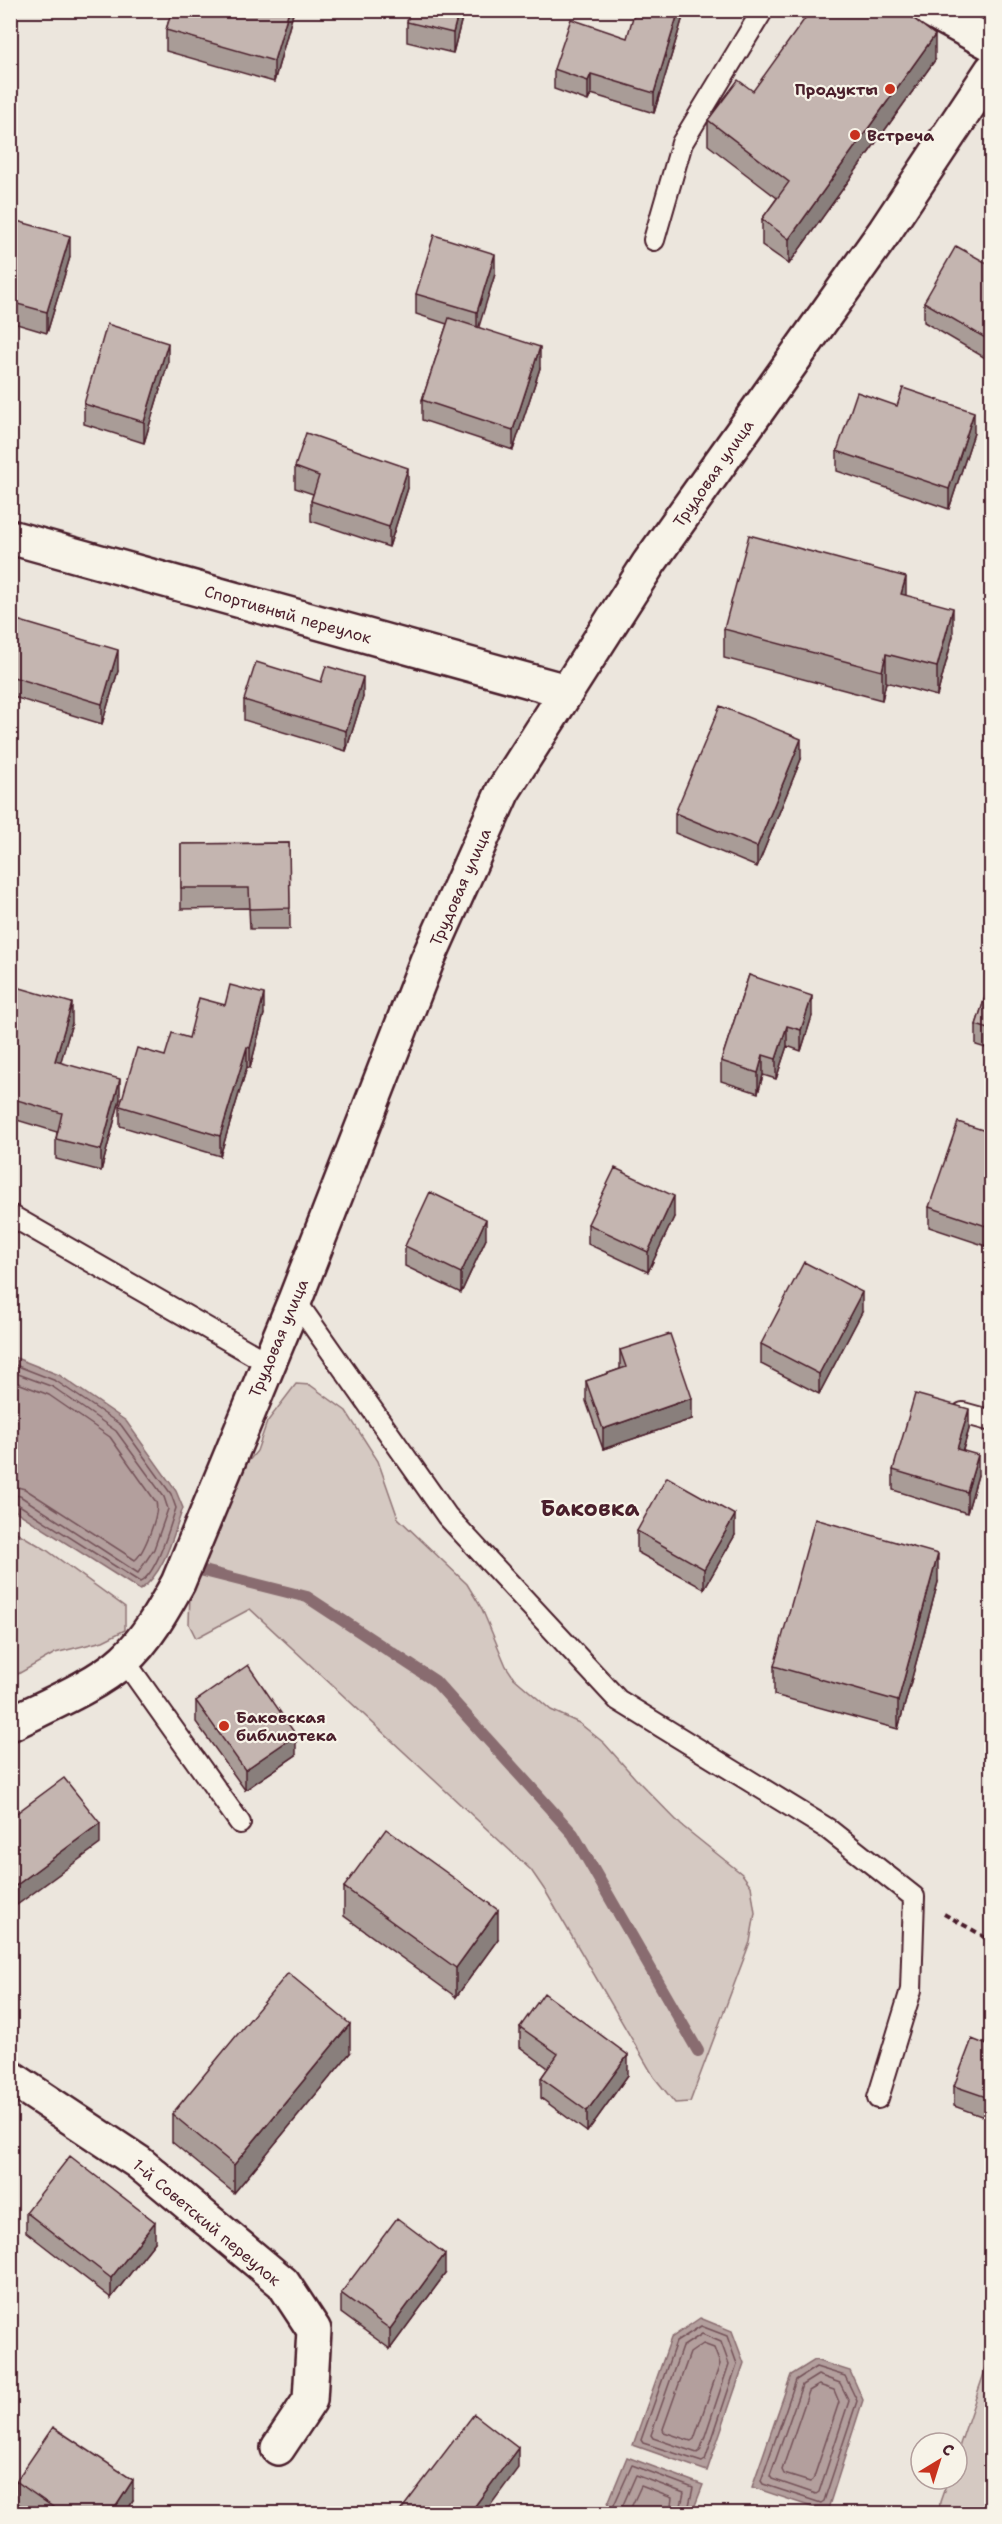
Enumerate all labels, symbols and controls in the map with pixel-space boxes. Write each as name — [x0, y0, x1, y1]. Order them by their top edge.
place label: Продукты — [795, 79, 878, 100]
marker: Продукты — [883, 82, 897, 96]
place label: Встреча — [867, 125, 934, 146]
marker: Встреча — [848, 128, 862, 142]
street label: Трудовая улица — [668, 415, 758, 531]
street label: Спортивный переулок — [202, 581, 374, 649]
street label: Трудовая улица — [425, 825, 496, 949]
street label: Трудовая улица — [244, 1276, 313, 1401]
district label: Баковка — [541, 1494, 639, 1523]
place label: Баковская библиотека — [236, 1707, 337, 1746]
marker: Баковская библиотека — [217, 1719, 231, 1733]
street label: 1-й Советский переулок — [128, 2154, 285, 2291]
north arrow — [909, 2431, 969, 2491]
text: С — [938, 2438, 958, 2461]

